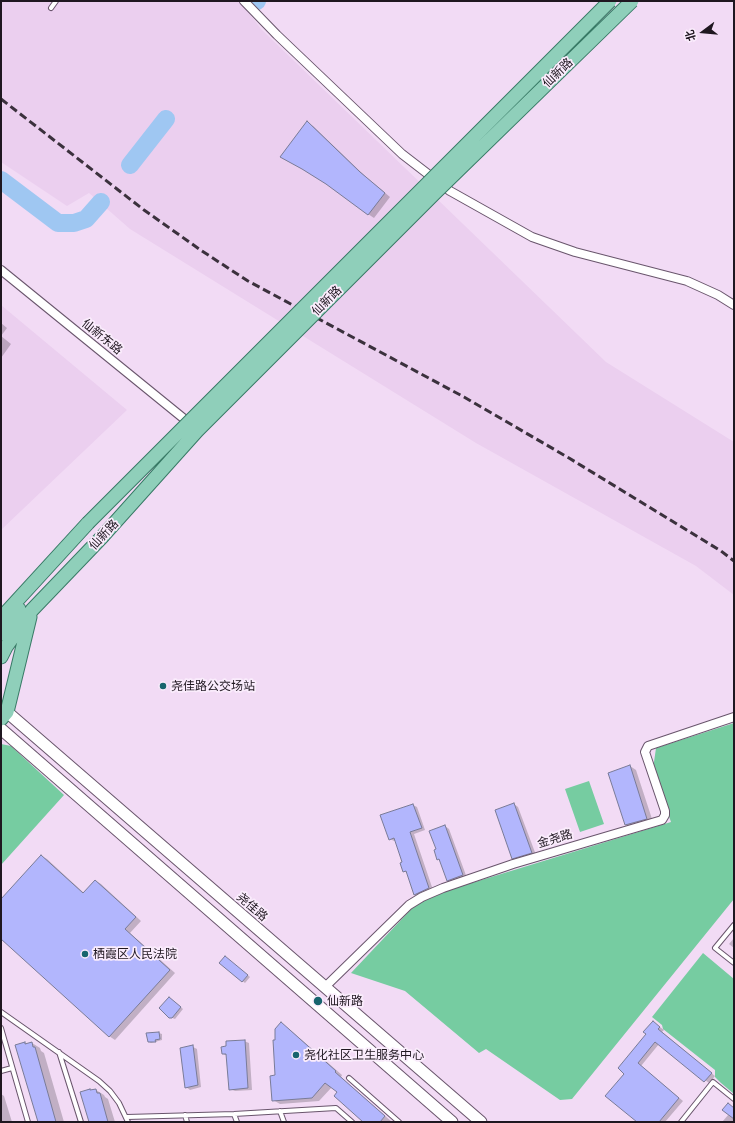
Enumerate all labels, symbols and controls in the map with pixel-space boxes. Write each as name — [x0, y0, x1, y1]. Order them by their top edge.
north arrow — [683, 12, 723, 52]
text: 北 — [684, 29, 698, 42]
street label: 仙新路 — [540, 55, 576, 91]
street label: 仙新路 — [309, 283, 345, 319]
street label: 仙新东路 — [79, 316, 125, 358]
street label: 仙新路 — [86, 517, 122, 553]
place label: 尧佳路公交场站 — [171, 679, 255, 693]
marker: 尧佳路公交场站 — [158, 681, 168, 691]
street label: 金尧路 — [536, 827, 574, 851]
street label: 尧佳路 — [234, 890, 270, 924]
place label: 栖霞区人民法院 — [93, 947, 177, 961]
marker: 栖霞区人民法院 — [80, 949, 90, 959]
place label: 仙新路 — [327, 994, 363, 1008]
marker: 仙新路 — [312, 995, 324, 1007]
place label: 尧化社区卫生服务中心 — [304, 1048, 424, 1062]
marker: 尧化社区卫生服务中心 — [291, 1050, 301, 1060]

